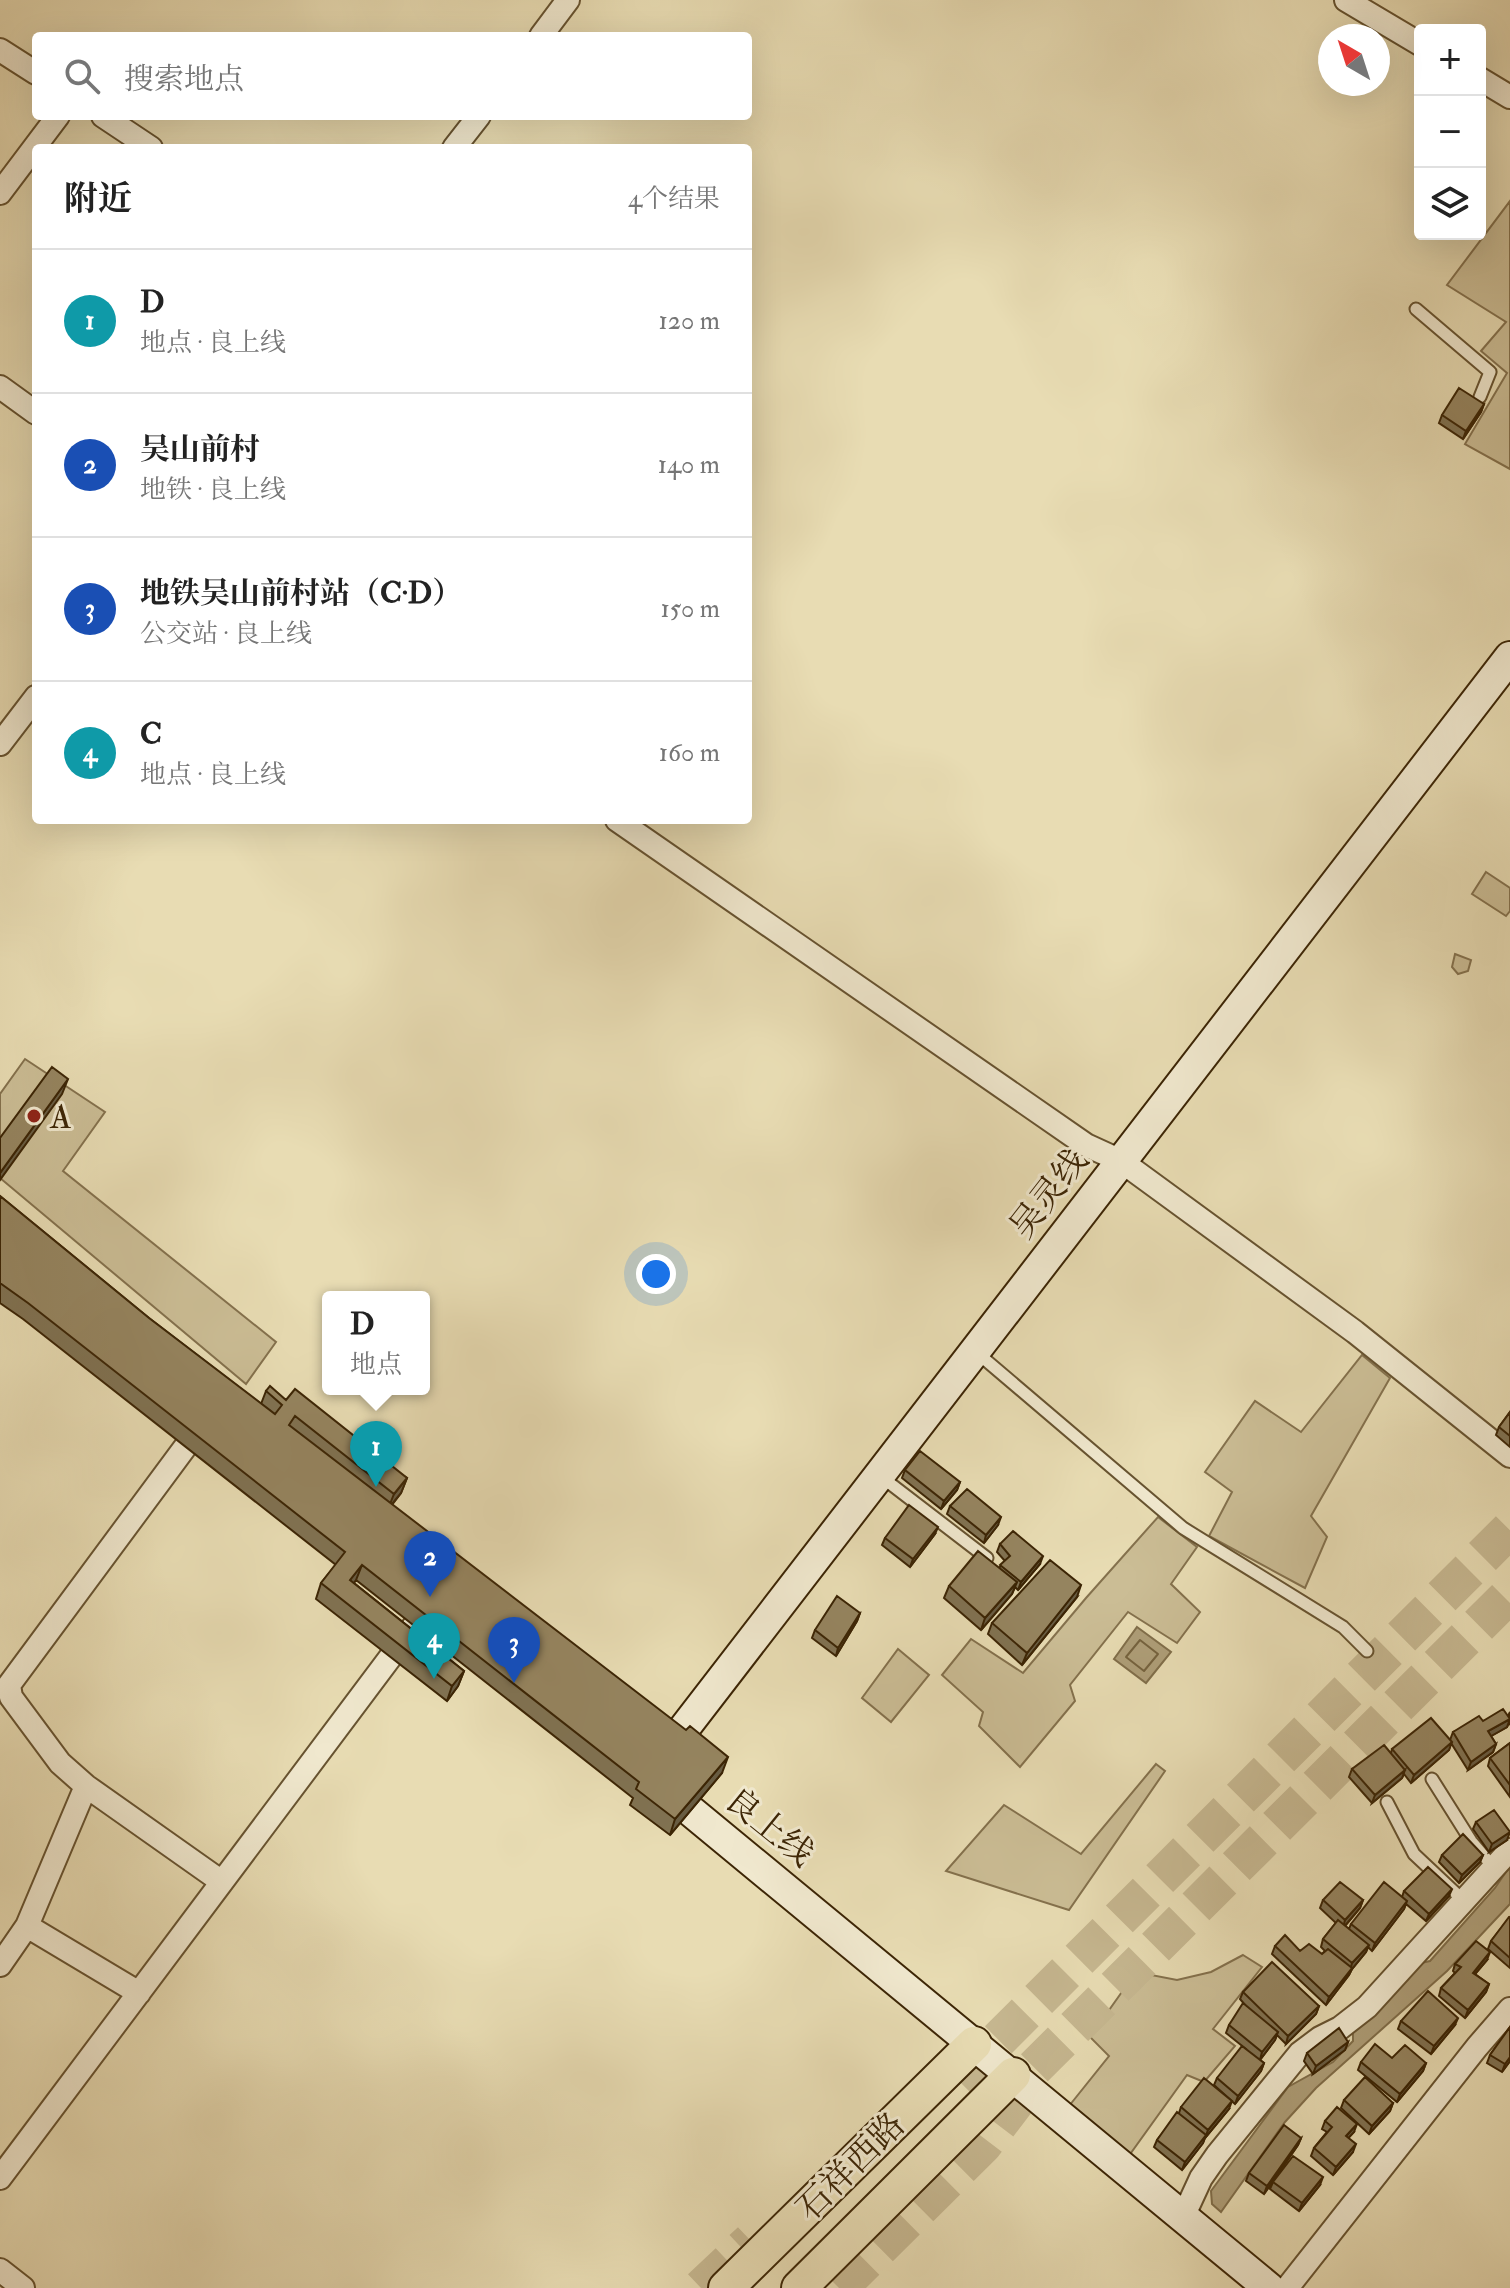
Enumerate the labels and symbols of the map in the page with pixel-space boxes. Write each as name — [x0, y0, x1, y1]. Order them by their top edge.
north arrow — [1318, 24, 1390, 96]
place label: A — [49, 1096, 72, 1139]
marker: A — [25, 1107, 43, 1125]
street label: 吴灵线 — [1001, 1140, 1098, 1247]
your location — [636, 1254, 676, 1294]
pin: 1 — [350, 1421, 402, 1487]
pin: 2 — [404, 1531, 456, 1597]
pin: 4 — [408, 1613, 460, 1679]
pin: 3 — [488, 1617, 540, 1683]
street label: 良上线 — [716, 1778, 822, 1876]
street label: 石祥西路 — [788, 2104, 914, 2230]

